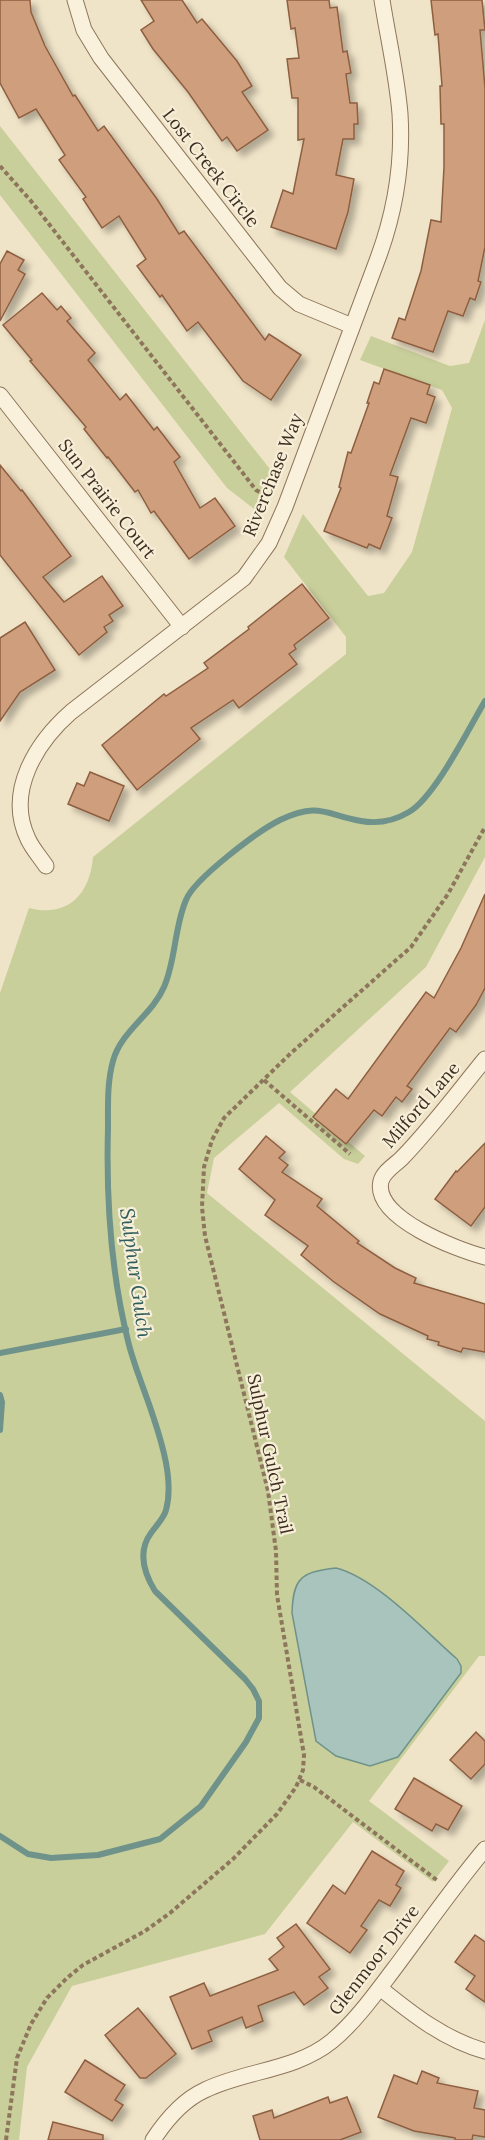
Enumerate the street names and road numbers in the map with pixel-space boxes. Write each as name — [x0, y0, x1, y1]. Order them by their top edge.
street label: Lost Creek Circle — [158, 104, 265, 232]
street label: Riverchase Way — [237, 409, 308, 540]
street label: Sun Prairie Court — [54, 434, 161, 563]
street label: Milford Lane — [377, 1057, 465, 1153]
street label: Sulphur Gulch Trail — [242, 1372, 299, 1536]
street label: Glenmoor Drive — [323, 1900, 424, 2020]

